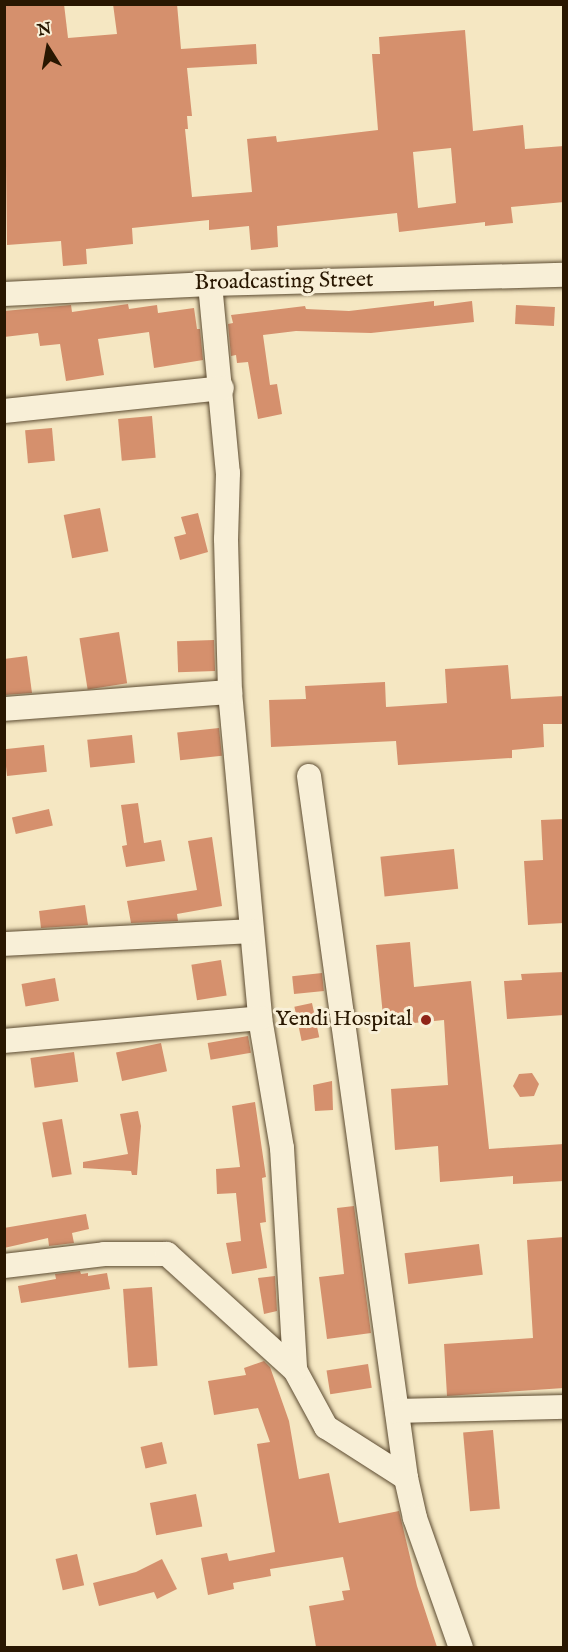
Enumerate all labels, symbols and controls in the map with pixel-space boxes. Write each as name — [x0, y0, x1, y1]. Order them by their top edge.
north arrow — [18, 18, 78, 78]
text: N — [36, 19, 53, 41]
street label: Broadcasting Street — [194, 267, 374, 297]
place label: Yendi Hospital — [275, 1007, 412, 1033]
marker: Yendi Hospital — [417, 1011, 435, 1029]

